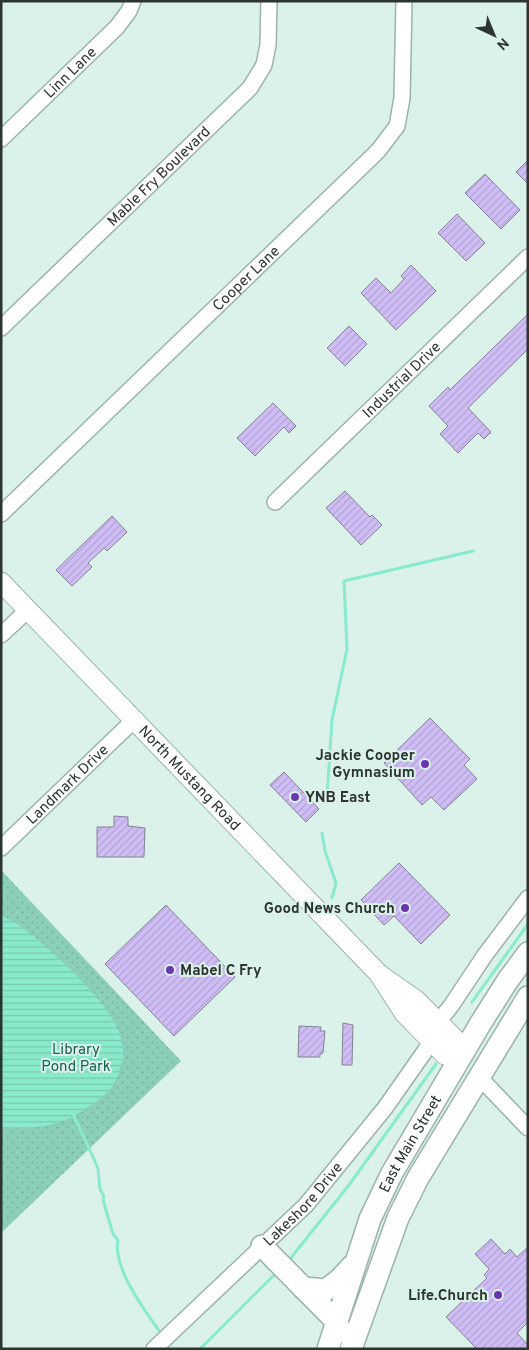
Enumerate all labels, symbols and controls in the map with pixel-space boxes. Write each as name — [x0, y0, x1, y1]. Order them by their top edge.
north arrow — [469, 10, 519, 60]
text: N — [492, 34, 512, 53]
street label: Linn Lane — [41, 44, 101, 103]
street label: Mable Fry Boulevard — [104, 123, 215, 231]
street label: Cooper Lane — [209, 242, 285, 316]
street label: Industrial Drive — [359, 338, 446, 423]
street label: North Mustang Road — [134, 722, 244, 835]
street label: Landmark Drive — [23, 741, 114, 829]
place label: Jackie Cooper Gymnasium — [315, 747, 416, 783]
marker: Jackie Cooper Gymnasium — [419, 758, 431, 770]
place label: YNB East — [305, 789, 371, 808]
marker: YNB East — [289, 791, 301, 803]
place label: Good News Church — [264, 900, 395, 919]
marker: Good News Church — [399, 902, 411, 914]
place label: Mabel C Fry — [180, 962, 262, 981]
marker: Mabel C Fry — [164, 964, 176, 976]
park label: Library Pond Park — [41, 1041, 111, 1077]
street label: East Main Street — [376, 1092, 447, 1196]
street label: Lakeshore Drive — [260, 1159, 348, 1251]
place label: Life.Church — [408, 1287, 488, 1306]
marker: Life.Church — [492, 1289, 504, 1301]

